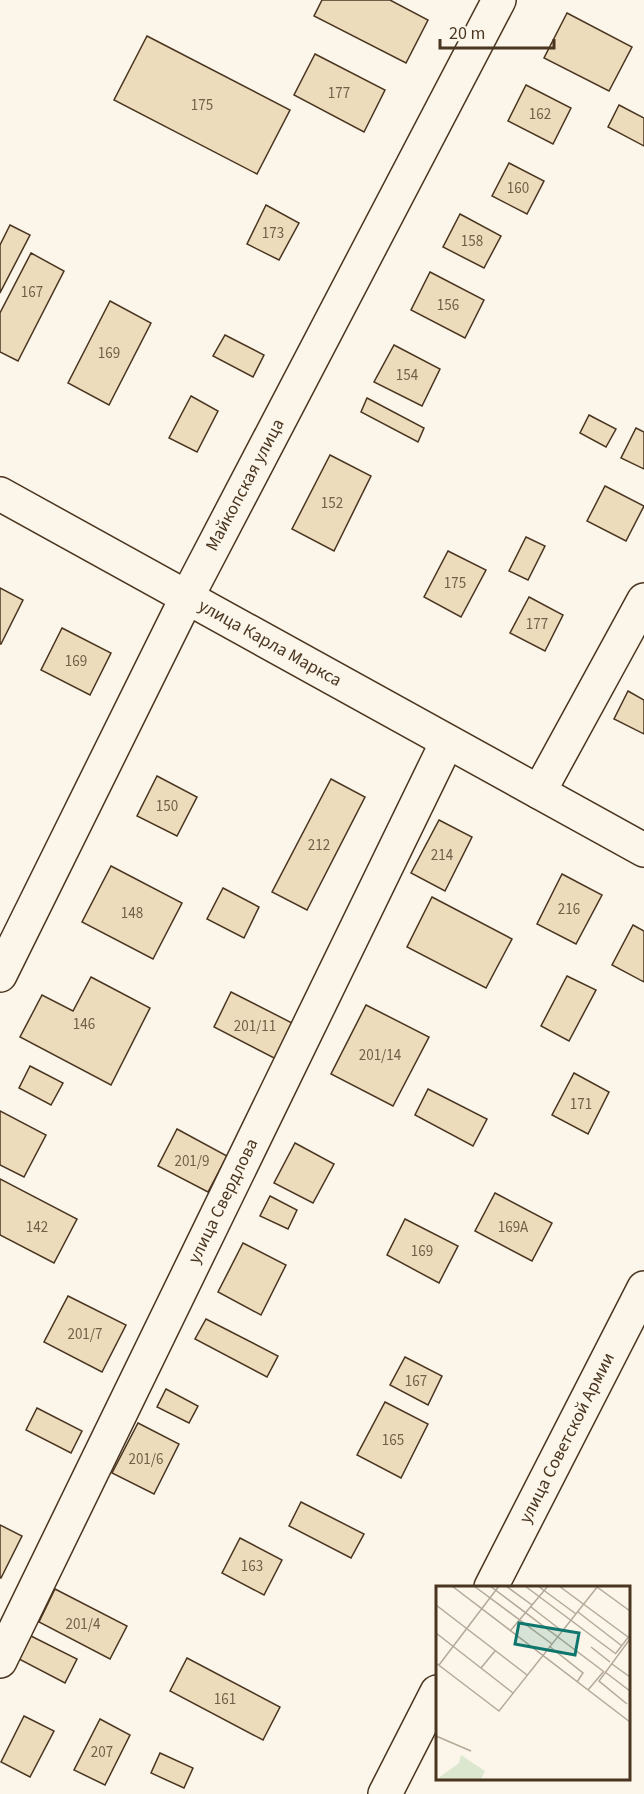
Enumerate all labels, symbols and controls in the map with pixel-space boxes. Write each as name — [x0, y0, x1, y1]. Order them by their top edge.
scale bar — [440, 12, 554, 50]
text: 20 m — [449, 21, 485, 46]
house number: 177 — [328, 83, 350, 104]
house number: 175 — [191, 95, 213, 116]
house number: 162 — [529, 104, 551, 125]
house number: 160 — [507, 178, 529, 199]
house number: 173 — [262, 223, 284, 244]
house number: 158 — [461, 231, 483, 252]
house number: 167 — [21, 282, 43, 303]
house number: 156 — [437, 295, 459, 316]
house number: 169 — [98, 343, 120, 364]
house number: 154 — [396, 365, 419, 386]
street label: Майкопская улица — [200, 414, 290, 556]
house number: 152 — [321, 493, 343, 514]
house number: 175 — [444, 573, 466, 594]
street label: улица Карла Маркса — [194, 593, 346, 693]
house number: 177 — [526, 614, 548, 635]
house number: 169 — [65, 651, 87, 672]
house number: 150 — [156, 796, 178, 817]
house number: 212 — [308, 835, 330, 856]
house number: 214 — [431, 845, 454, 866]
house number: 216 — [558, 899, 580, 920]
house number: 148 — [121, 903, 143, 924]
house number: 146 — [73, 1014, 95, 1035]
house number: 201/11 — [234, 1016, 276, 1037]
house number: 201/14 — [359, 1045, 402, 1066]
house number: 171 — [570, 1094, 592, 1115]
street label: улица Свердлова — [182, 1134, 264, 1268]
house number: 201/9 — [174, 1151, 210, 1172]
house number: 142 — [26, 1217, 48, 1238]
house number: 169А — [498, 1217, 529, 1238]
house number: 169 — [411, 1241, 433, 1262]
house number: 201/7 — [67, 1324, 103, 1345]
street label: улица Советской Армии — [513, 1348, 621, 1528]
house number: 167 — [405, 1371, 427, 1392]
house number: 165 — [382, 1430, 404, 1451]
house number: 201/6 — [128, 1449, 164, 1470]
house number: 163 — [241, 1556, 263, 1577]
inset map — [436, 1586, 629, 1779]
house number: 201/4 — [65, 1614, 101, 1635]
house number: 161 — [214, 1689, 236, 1710]
house number: 207 — [91, 1742, 113, 1763]

